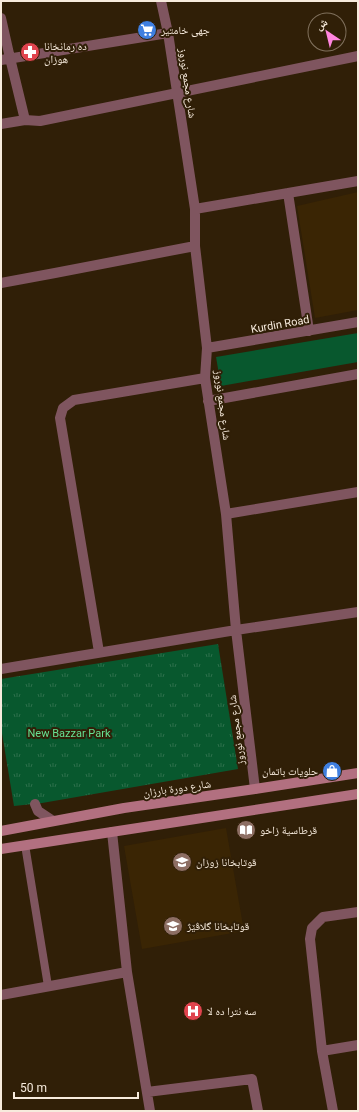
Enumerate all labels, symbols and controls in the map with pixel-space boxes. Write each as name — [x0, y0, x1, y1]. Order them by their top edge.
north arrow — [307, 12, 347, 52]
text: ش — [313, 15, 331, 34]
supermarket icon: جهى خامتير — [136, 19, 158, 41]
place label: جهى خامتير — [160, 24, 210, 37]
place label: ده رمانخانا هوزان — [44, 40, 87, 66]
pharmacy icon: ده رمانخانا هوزان — [19, 41, 41, 63]
street label: شارع مجمع نوروز — [176, 46, 199, 119]
street label: Kurdin Road — [250, 313, 310, 336]
street label: شارع مجمع نوروز — [212, 368, 233, 441]
street label: شارع مجمع نوروز — [226, 694, 247, 767]
park label: New Bazzar Park — [27, 727, 111, 740]
shop icon: حلويات باتمان — [321, 760, 343, 782]
place label: حلويات باتمان — [262, 765, 318, 778]
street label: شارع دورة بارزان — [142, 777, 212, 800]
library icon: قرطاسية زاخو — [235, 819, 257, 841]
place label: قرطاسية زاخو — [260, 824, 317, 837]
school or university icon: قوتابخانا زوزان — [171, 851, 193, 873]
place label: قوتابخانا زوزان — [196, 856, 257, 869]
school or university icon: قوتابخانا گلاڤێژ — [162, 915, 184, 937]
place label: قوتابخانا گلاڤێژ — [186, 920, 250, 933]
hospital icon: سه نترا ده لا — [182, 1000, 204, 1022]
place label: سه نترا ده لا — [207, 1005, 256, 1018]
scale bar — [14, 1074, 138, 1100]
text: 50 m — [20, 1081, 47, 1095]

